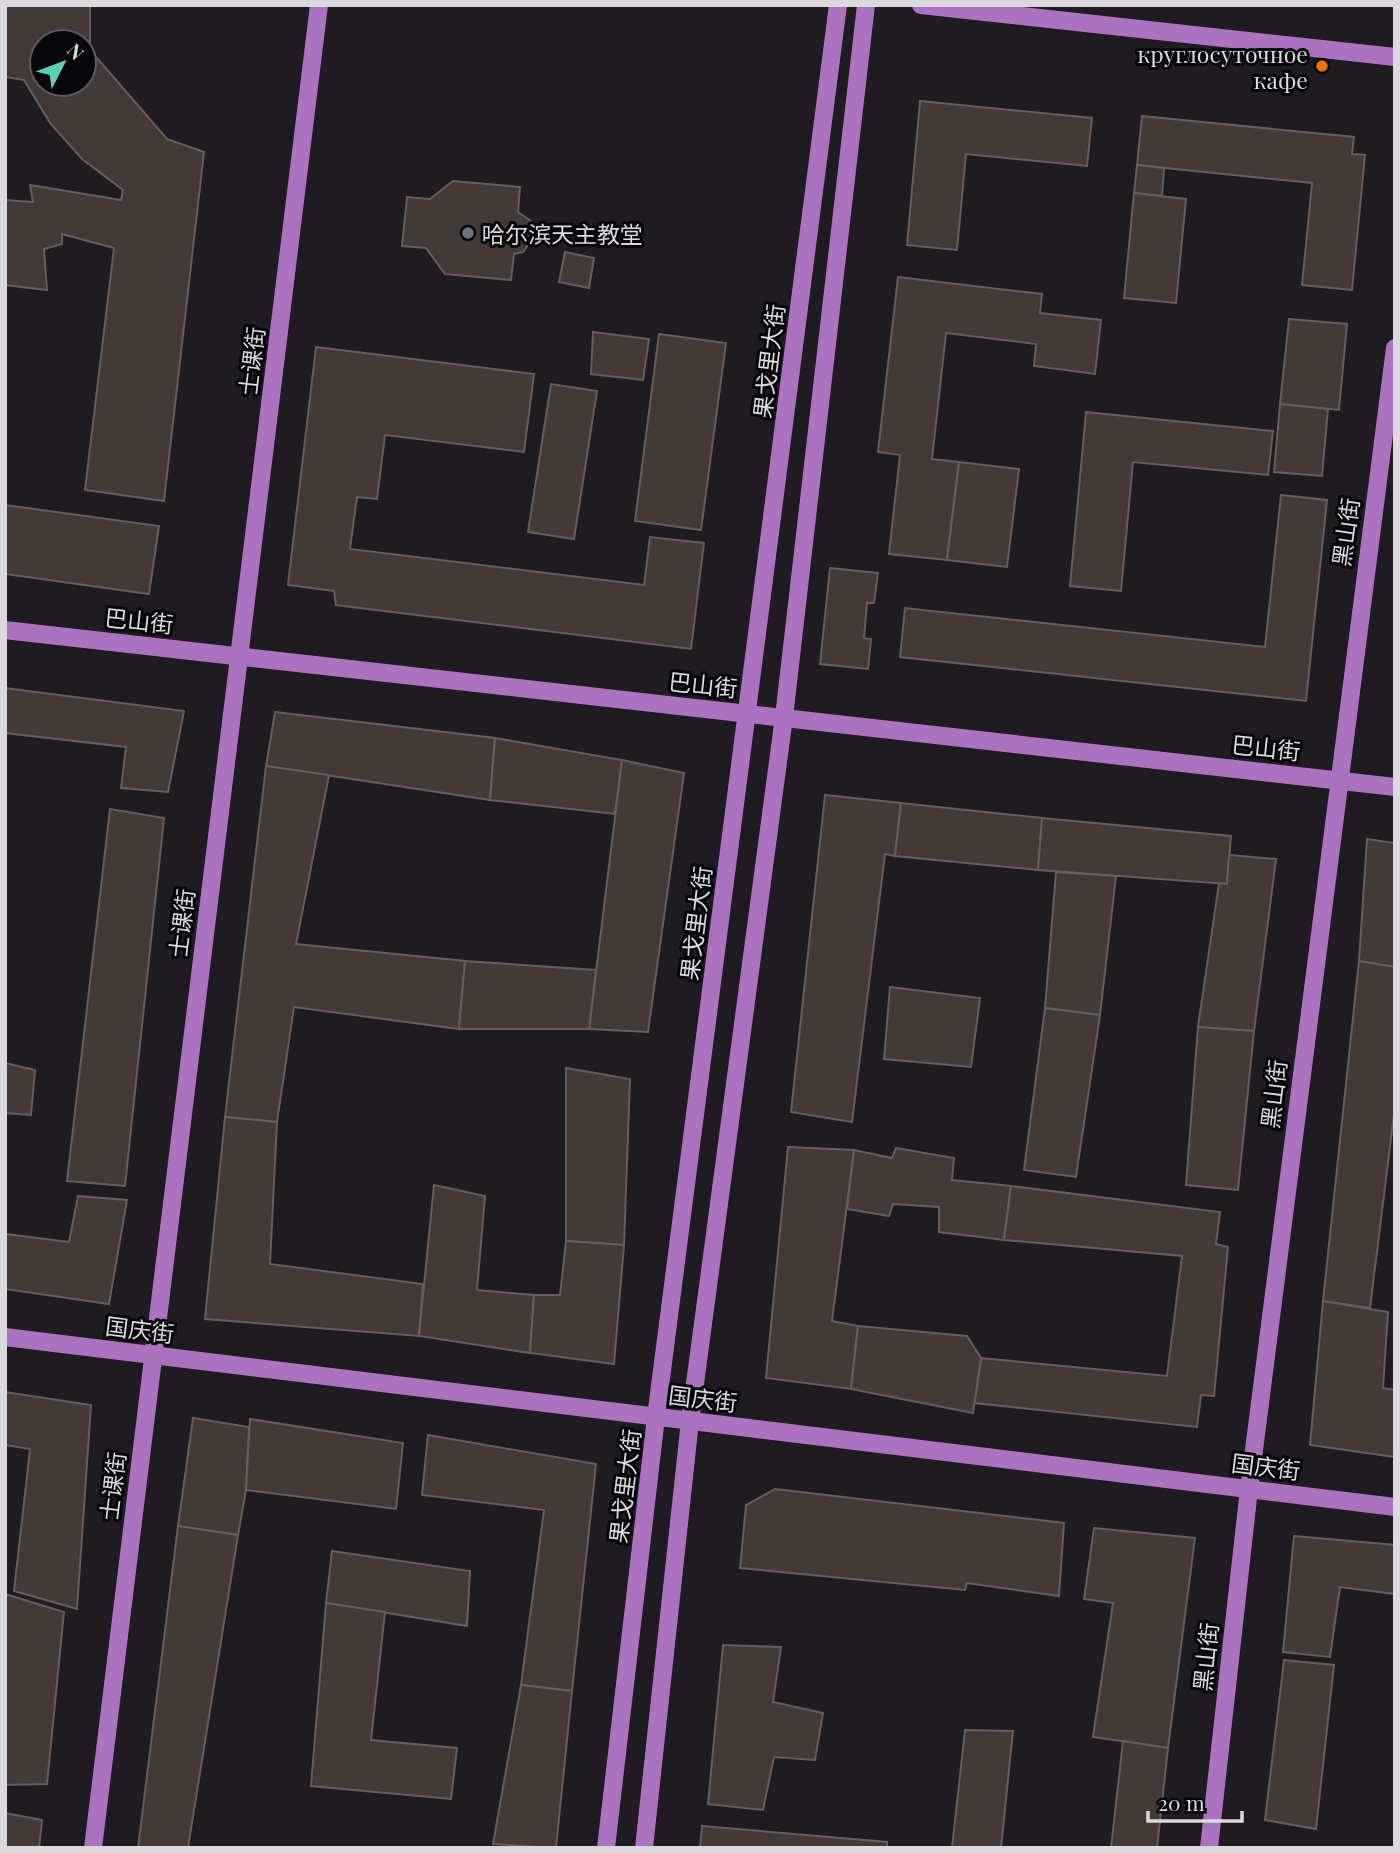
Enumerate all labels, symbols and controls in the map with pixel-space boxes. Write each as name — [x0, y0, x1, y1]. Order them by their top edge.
north arrow — [28, 28, 98, 98]
text: N — [62, 37, 91, 65]
place label: круглосуточное кафе — [1137, 38, 1308, 95]
marker: круглосуточное кафе — [1314, 58, 1330, 74]
place label: 哈尔滨天主教堂 — [482, 218, 643, 249]
marker: 哈尔滨天主教堂 — [460, 225, 476, 241]
street label: 果戈里大街 — [746, 302, 790, 420]
street label: 士课街 — [231, 325, 271, 397]
street label: 黑山街 — [1325, 496, 1365, 568]
street label: 巴山街 — [103, 601, 175, 639]
street label: 巴山街 — [667, 665, 739, 703]
street label: 巴山街 — [1230, 728, 1302, 766]
street label: 果戈里大街 — [673, 864, 717, 982]
street label: 士课街 — [161, 887, 201, 959]
street label: 黑山街 — [1253, 1058, 1293, 1130]
street label: 国庆街 — [104, 1309, 176, 1349]
street label: 国庆街 — [667, 1378, 739, 1418]
street label: 果戈里大街 — [602, 1427, 646, 1545]
street label: 国庆街 — [1230, 1446, 1302, 1486]
street label: 士课街 — [92, 1450, 132, 1522]
street label: 黑山街 — [1186, 1621, 1224, 1693]
scale bar — [1148, 1780, 1242, 1824]
text: 20 m — [1158, 1788, 1205, 1816]

